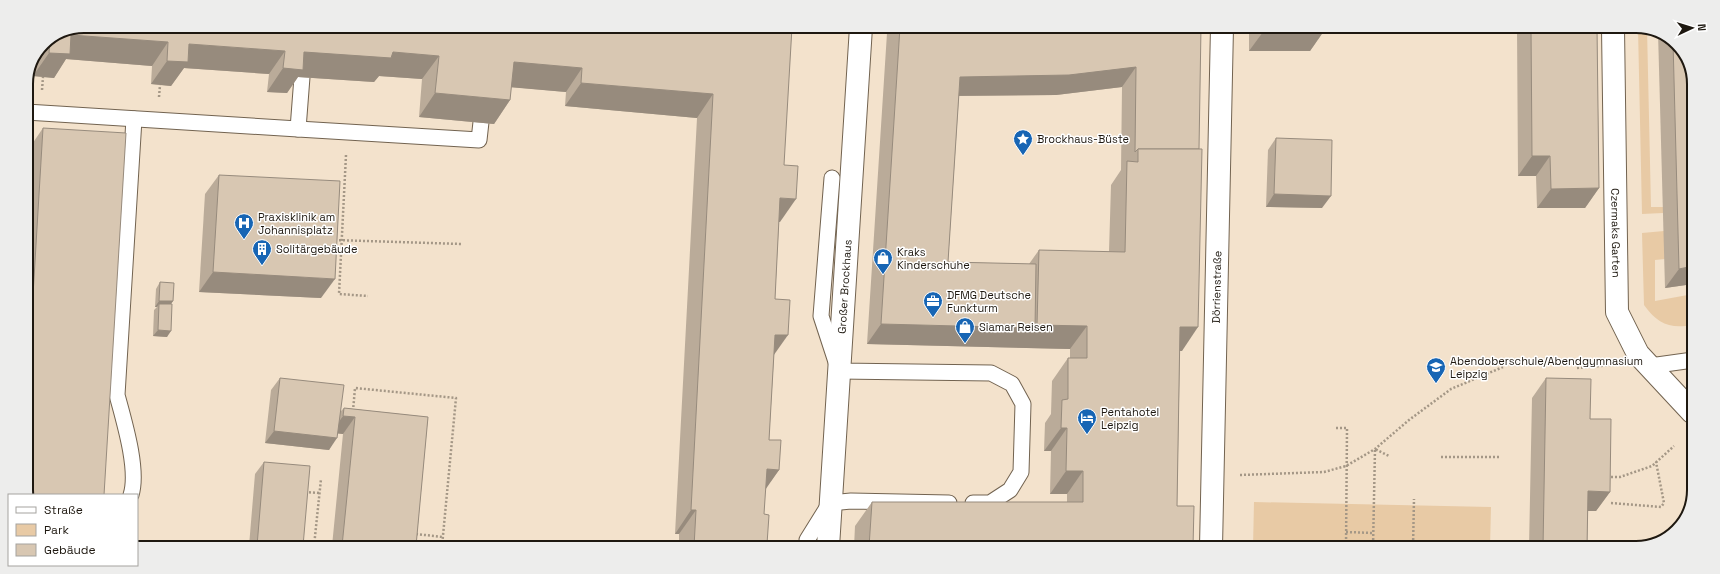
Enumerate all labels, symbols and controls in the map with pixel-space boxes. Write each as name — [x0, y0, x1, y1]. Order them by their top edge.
north arrow — [1672, 8, 1712, 48]
text: N — [1695, 23, 1709, 31]
place icon: Brockhaus-Büste — [1012, 128, 1034, 156]
place label: Brockhaus-Büste — [1037, 132, 1129, 146]
street label: Czermaks Garten — [1608, 188, 1624, 278]
place label: Praxisklinik am Johannisplatz — [258, 210, 335, 237]
hospital icon: Praxisklinik am Johannisplatz — [233, 212, 255, 240]
building icon: Solitärgebäude — [251, 238, 273, 266]
street label: Großer Brockhaus — [835, 239, 855, 334]
place label: Solitärgebäude — [276, 242, 357, 256]
place label: Kraks Kinderschuhe — [897, 245, 970, 272]
shop icon: Kraks Kinderschuhe — [872, 247, 894, 275]
street label: Dörrienstraße — [1209, 250, 1224, 324]
place label: DFMG Deutsche Funkturm — [947, 288, 1031, 315]
office icon: DFMG Deutsche Funkturm — [922, 290, 944, 318]
shop icon: Siamar Reisen — [954, 316, 976, 344]
place label: Siamar Reisen — [979, 320, 1053, 334]
place label: Abendoberschule/Abendgymnasium Leipzig — [1450, 354, 1643, 381]
school or university icon: Abendoberschule/Abendgymnasium Leipzig — [1425, 356, 1447, 384]
place label: Pentahotel Leipzig — [1101, 405, 1159, 432]
hotel icon: Pentahotel Leipzig — [1076, 407, 1098, 435]
legend — [8, 494, 138, 566]
text: Straße — [44, 502, 83, 518]
text: Park — [44, 522, 69, 538]
text: Gebäude — [44, 542, 96, 558]

